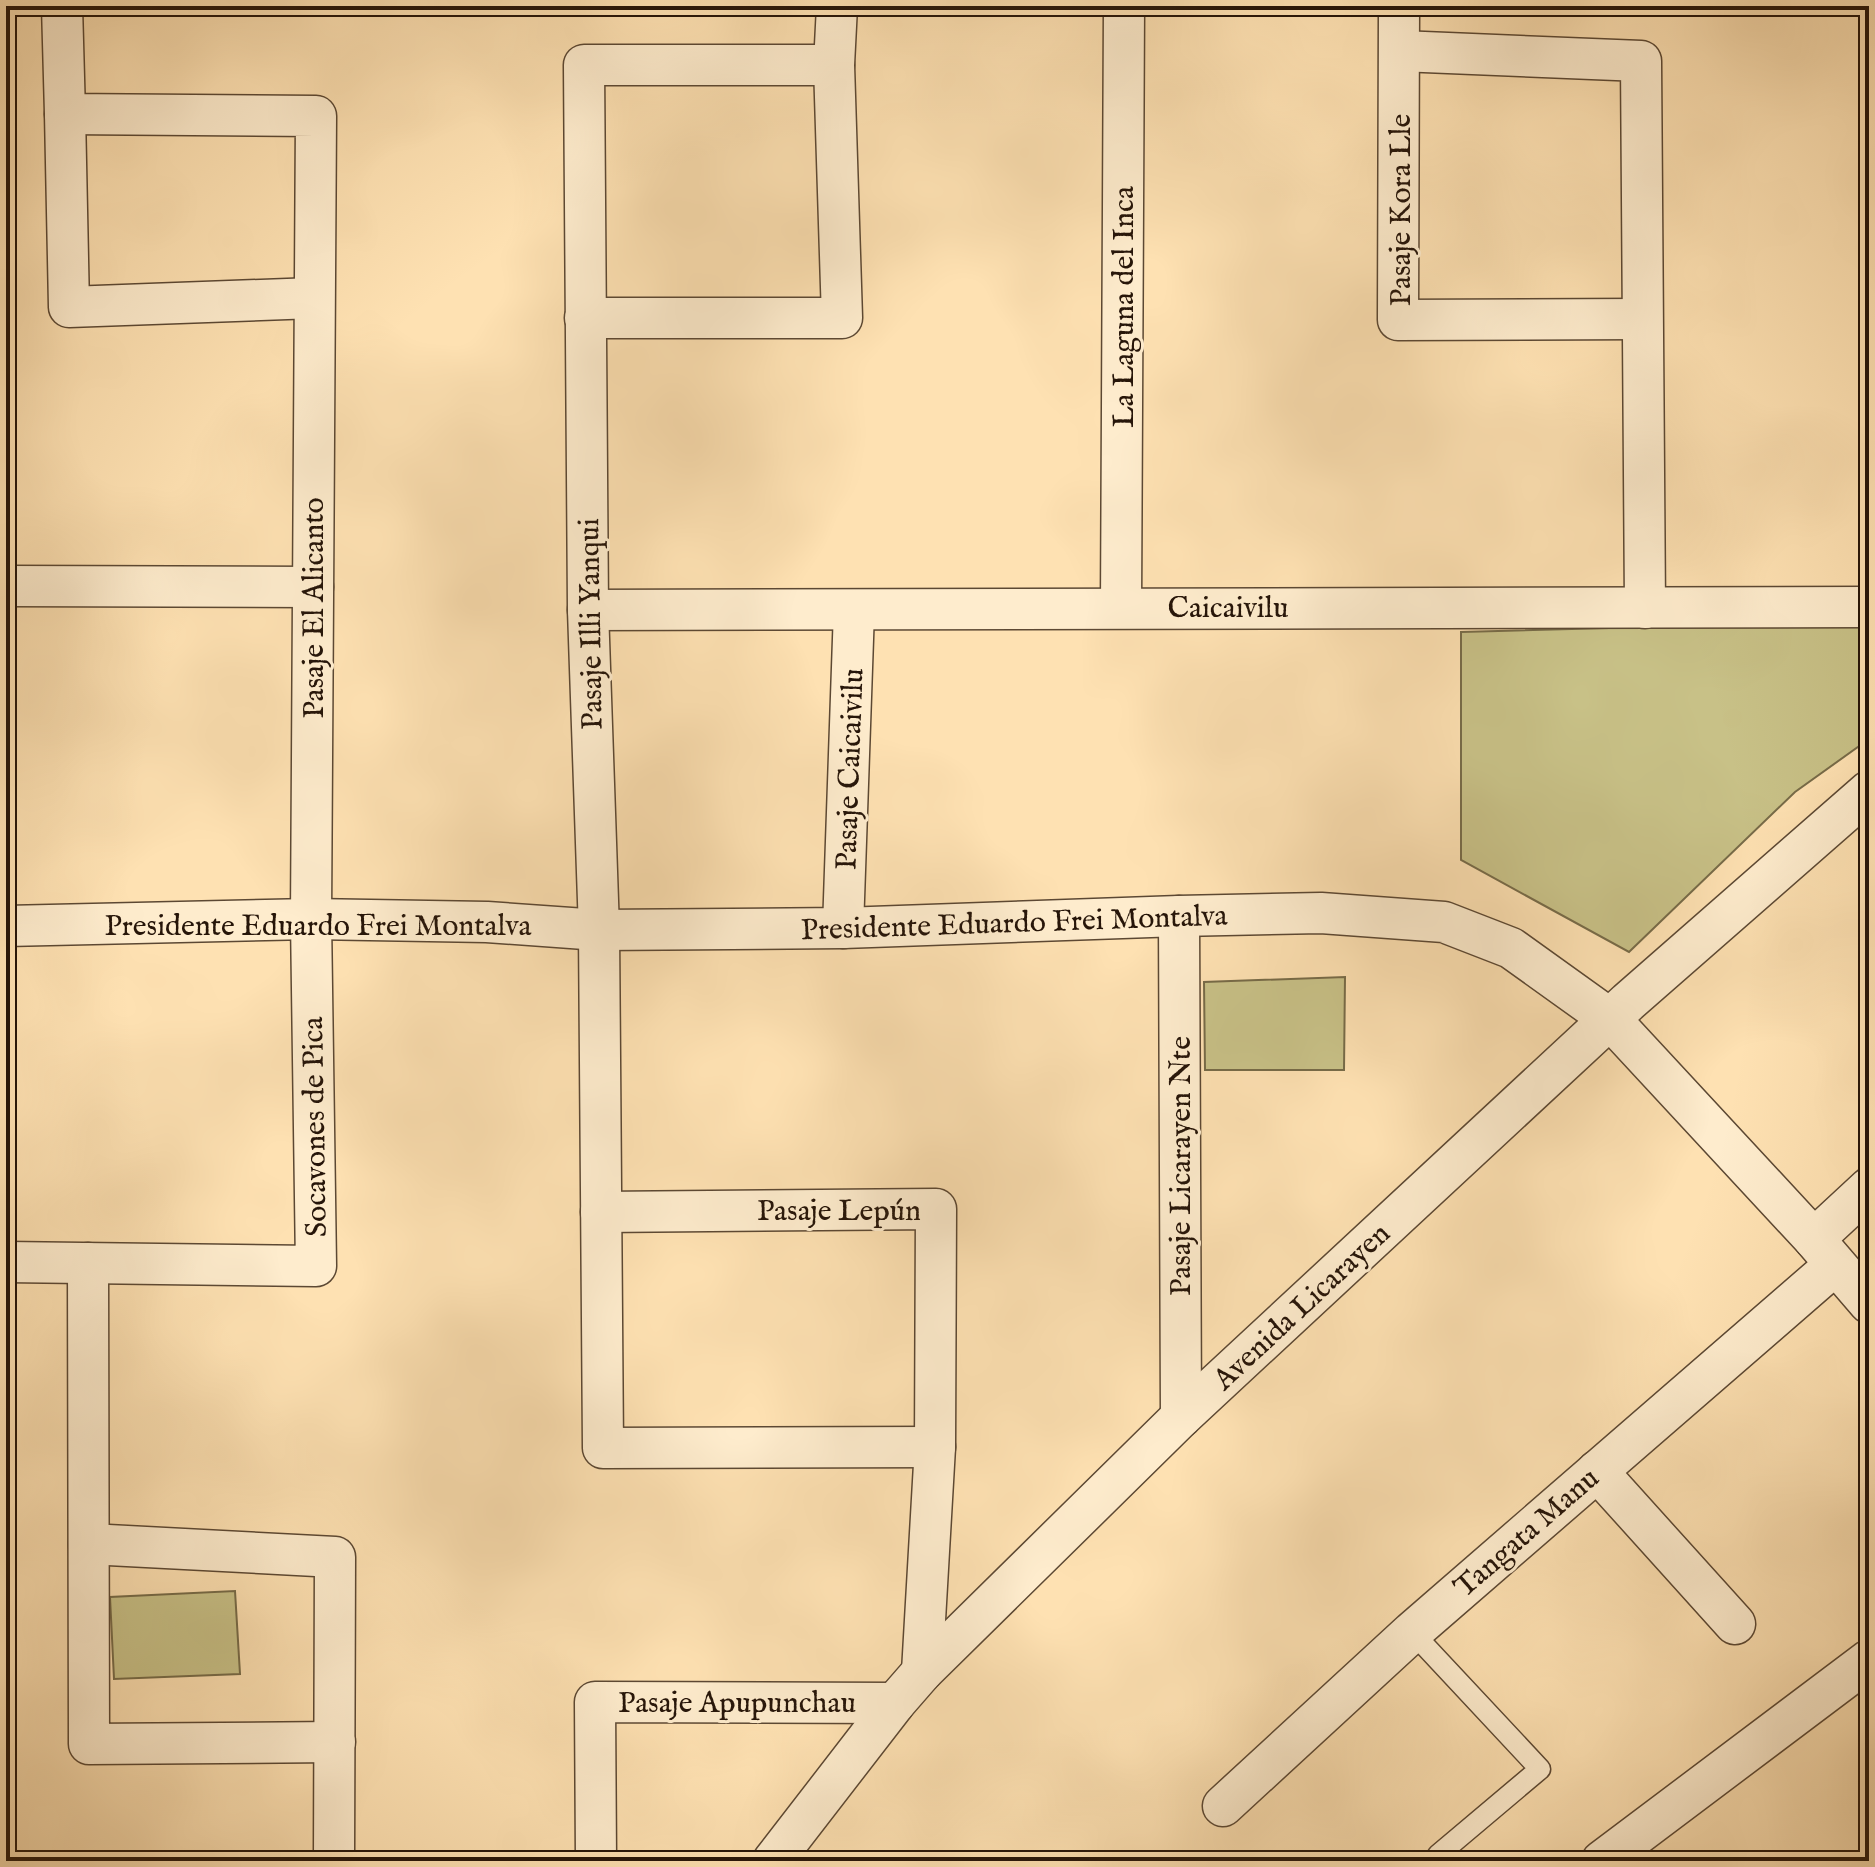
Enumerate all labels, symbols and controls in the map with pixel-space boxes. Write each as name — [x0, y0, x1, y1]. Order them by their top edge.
street label: Pasaje Kora Lle — [1383, 114, 1421, 306]
street label: La Laguna del Inca — [1106, 186, 1144, 428]
street label: Pasaje El Alicanto — [296, 497, 334, 719]
street label: Pasaje Illi Yanqui — [571, 518, 613, 730]
street label: Caicaivilu — [1168, 590, 1288, 628]
street label: Pasaje Caicaivilu — [828, 667, 874, 871]
street label: Presidente Eduardo Frei Montalva — [800, 898, 1228, 950]
street label: Presidente Eduardo Frei Montalva — [104, 908, 532, 946]
street label: Socavones de Pica — [295, 1016, 337, 1237]
street label: Pasaje Licarayen Nte — [1163, 1036, 1201, 1296]
street label: Pasaje Lepún — [757, 1193, 921, 1231]
street label: Avenida Licarayen — [1205, 1216, 1399, 1400]
street label: Tangata Manu — [1447, 1460, 1608, 1607]
street label: Pasaje Apupunchau — [618, 1685, 856, 1723]

